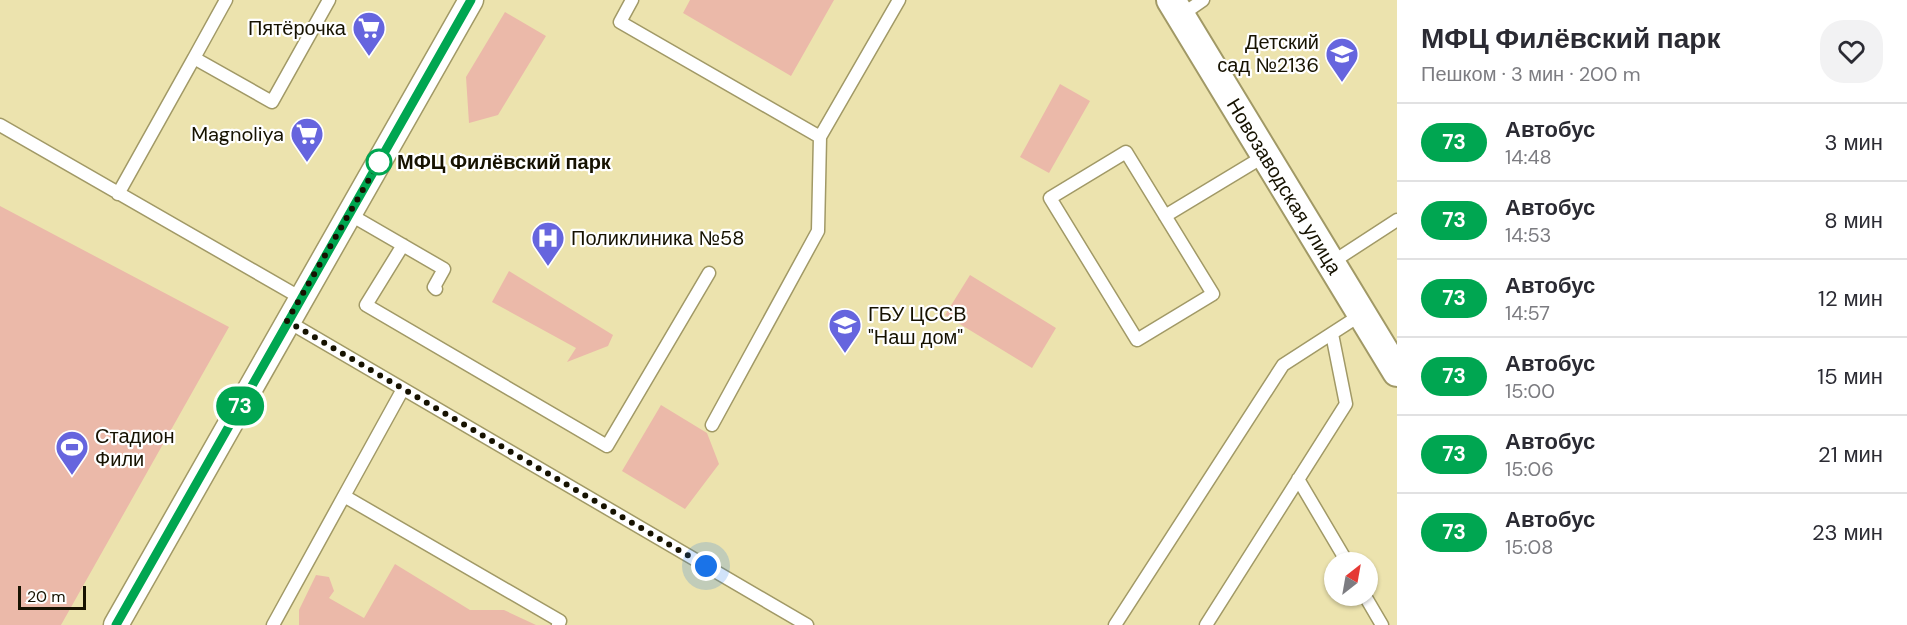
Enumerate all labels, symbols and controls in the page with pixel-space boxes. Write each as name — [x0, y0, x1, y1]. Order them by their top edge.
supermarket icon: Пятёрочка — [351, 10, 387, 57]
place label: Пятёрочка — [248, 15, 347, 41]
text: МФЦ Филёвский парк — [1421, 20, 1720, 57]
button: heart — [1820, 20, 1883, 83]
place label: Детский сад №2136 — [1217, 29, 1319, 78]
school or university icon: Детский сад №2136 — [1324, 36, 1360, 83]
text: Пешком · 3 мин · 200 m — [1421, 61, 1641, 87]
street label: Новозаводская улица — [1221, 93, 1348, 280]
text: Автобус — [1505, 115, 1595, 144]
supermarket icon: Magnoliya — [289, 116, 325, 163]
place label: Magnoliya — [191, 121, 284, 147]
text: 73 — [1442, 128, 1466, 156]
text: 3 мин — [1825, 128, 1883, 157]
text: 14:48 — [1505, 144, 1552, 170]
marker: МФЦ Филёвский парк — [366, 149, 392, 175]
place label: МФЦ Филёвский парк — [397, 149, 612, 175]
text: Автобус — [1505, 193, 1595, 222]
text: 73 — [1442, 206, 1466, 234]
text: 8 мин — [1824, 206, 1883, 235]
hospital icon: Поликлиника №58 — [530, 220, 566, 267]
text: 14:53 — [1505, 222, 1551, 248]
place label: Поликлиника №58 — [571, 225, 744, 251]
text: Автобус — [1505, 271, 1595, 300]
text: 73 — [1442, 284, 1466, 312]
text: 12 мин — [1818, 284, 1883, 313]
text: 14:57 — [1505, 300, 1550, 326]
place label: ГБУ ЦССВ "Наш дом" — [868, 301, 967, 350]
school or university icon: ГБУ ЦССВ "Наш дом" — [827, 307, 863, 354]
text: Автобус — [1505, 349, 1595, 378]
text: 73 — [1442, 362, 1466, 390]
text: 15 мин — [1817, 362, 1883, 391]
text: 15:00 — [1505, 378, 1555, 404]
line badge: 73 — [213, 386, 267, 426]
text: 73 — [228, 392, 252, 420]
place label: Стадион Фили — [95, 423, 175, 472]
text: Автобус — [1505, 427, 1595, 456]
sports icon: Стадион Фили — [54, 429, 90, 476]
text: 73 — [1442, 440, 1466, 468]
text: 21 мин — [1818, 440, 1883, 469]
text: 15:06 — [1505, 456, 1554, 482]
text: Автобус — [1505, 505, 1595, 534]
text: 73 — [1442, 518, 1466, 546]
text: 23 мин — [1812, 518, 1883, 547]
text: 15:08 — [1505, 534, 1553, 560]
your location — [691, 551, 721, 581]
north arrow — [1324, 552, 1378, 606]
map controls — [1324, 552, 1378, 606]
scale bar — [18, 583, 86, 610]
text: 20 m — [27, 586, 66, 607]

